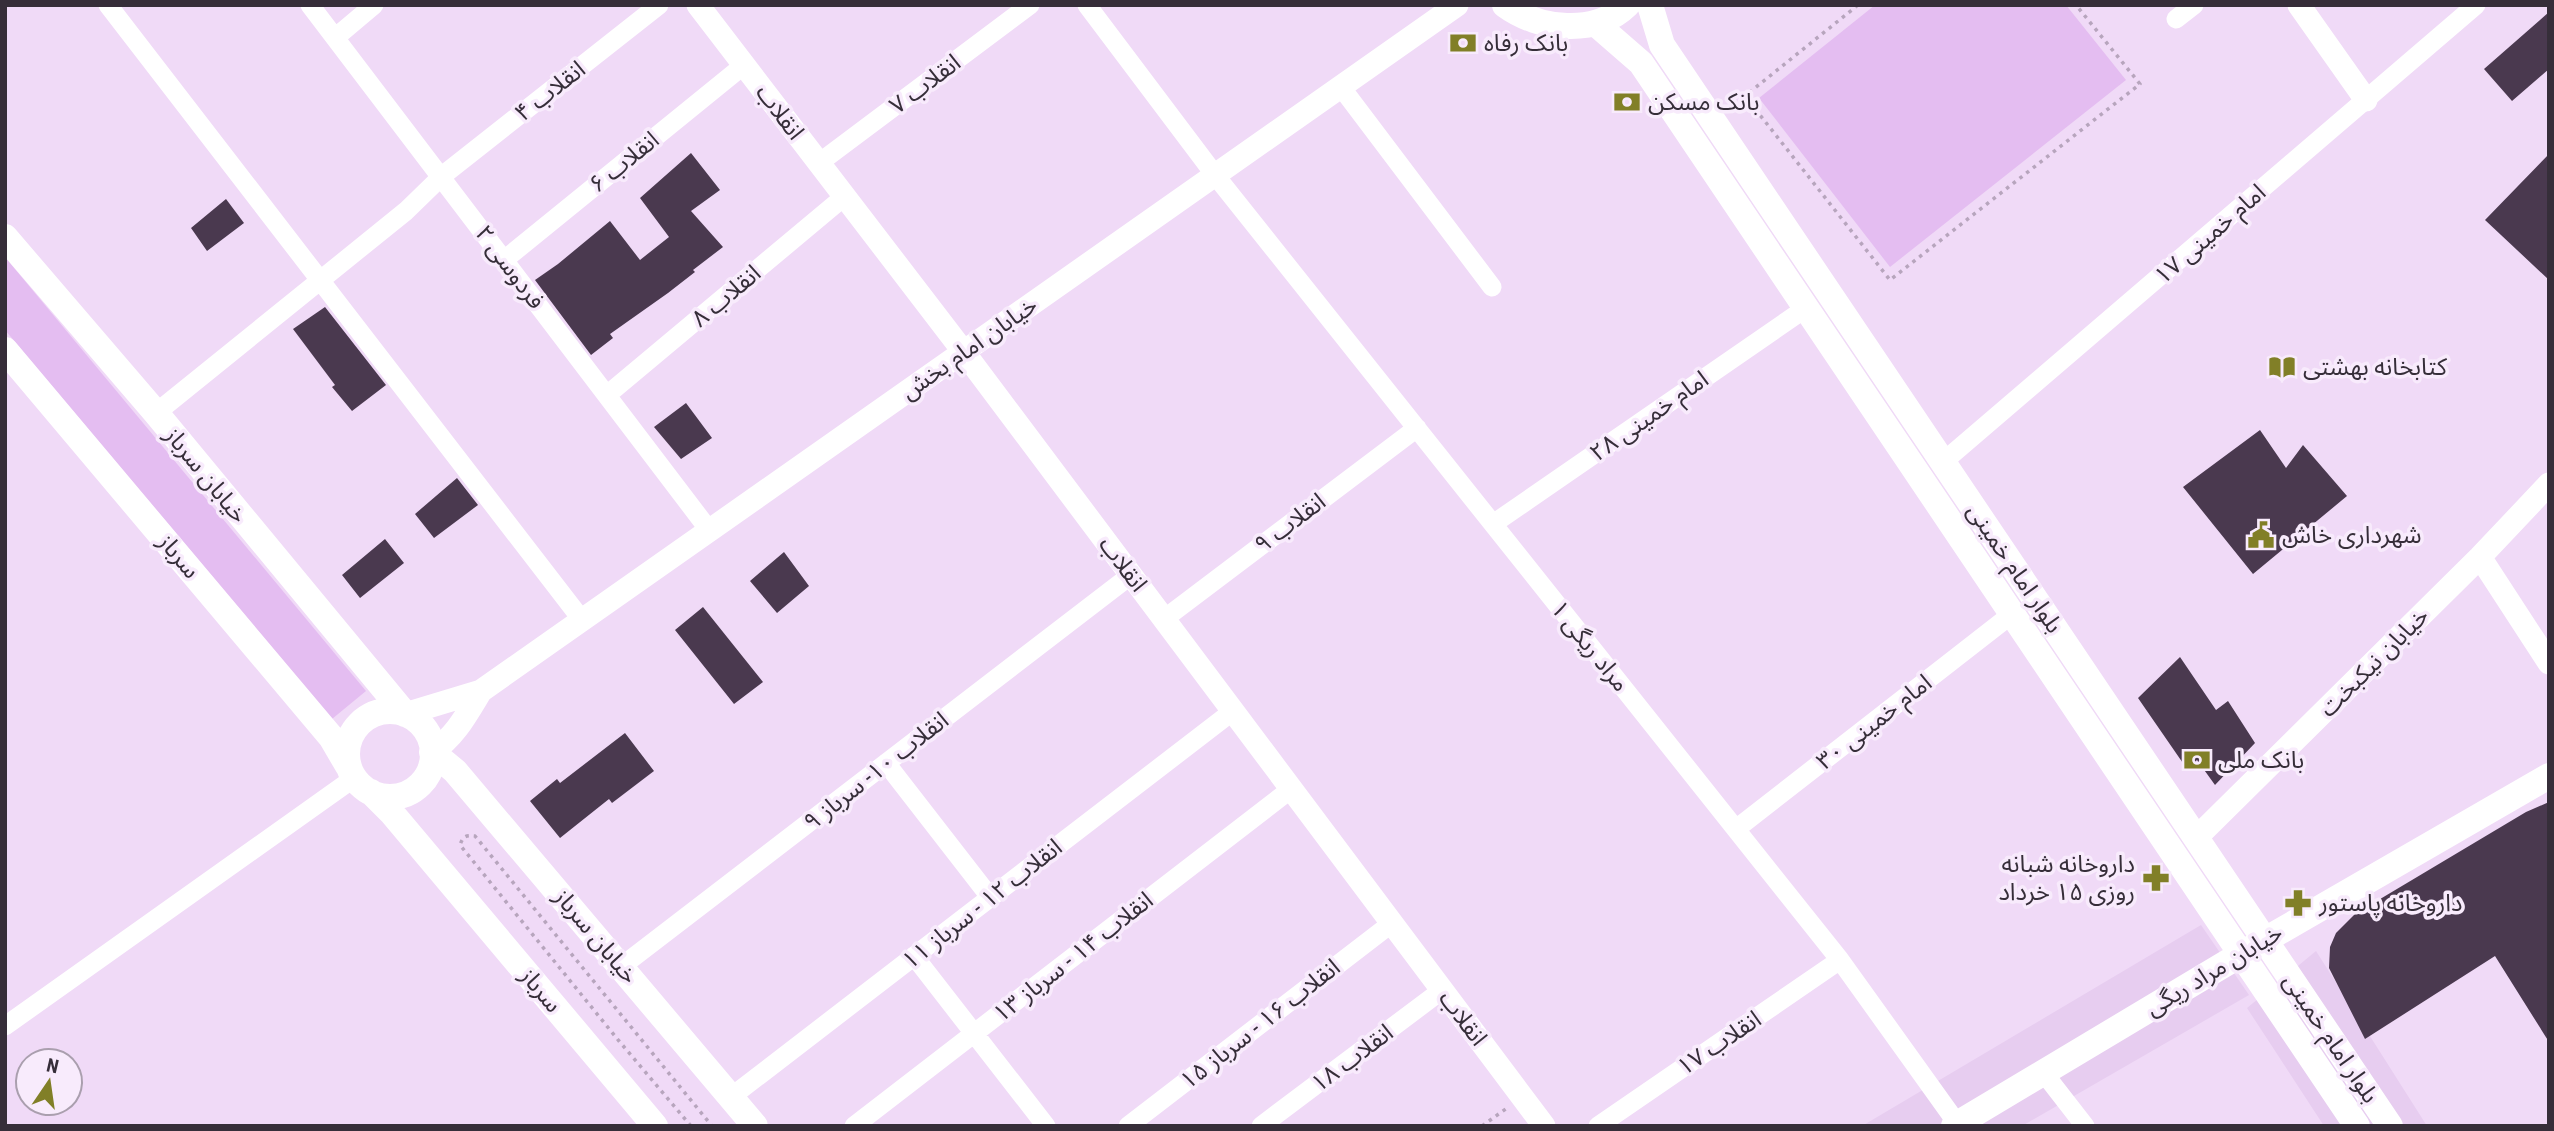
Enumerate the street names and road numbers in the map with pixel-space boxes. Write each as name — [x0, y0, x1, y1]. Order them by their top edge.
street label: انقلاب ۷ — [884, 48, 966, 120]
street label: انقلاب ۴ — [509, 55, 591, 127]
street label: انقلاب — [750, 79, 810, 145]
street label: انقلاب ۶ — [584, 125, 664, 199]
street label: امام خمینی ۱۷ — [2149, 178, 2274, 293]
street label: فردوسی ۲ — [470, 220, 550, 314]
street label: انقلاب ۸ — [686, 259, 766, 333]
street label: خیابان امام بخش — [895, 291, 1045, 409]
street label: امام خمینی ۲۸ — [1584, 365, 1716, 470]
street label: خیابان سرباز — [158, 421, 253, 529]
street label: انقلاب ۹ — [1249, 487, 1331, 559]
street label: بلوار امام خمینی — [1958, 498, 2069, 640]
street label: سرباز — [152, 527, 206, 584]
street label: انقلاب — [1093, 531, 1153, 597]
street label: مراد ریگی ۱ — [1545, 595, 1635, 697]
street label: خیابان نیکبخت — [2314, 602, 2434, 722]
street label: امام خمینی ۳۰ — [1811, 668, 1940, 779]
street label: انقلاب ۱۰- سرباز ۹ — [798, 706, 954, 836]
street label: انقلاب ۱۲ - سرباز ۱۱ — [897, 833, 1067, 975]
street label: خیابان سرباز — [548, 882, 644, 989]
street label: انقلاب ۱۴ - سرباز ۱۳ — [988, 886, 1158, 1028]
street label: خیابان مراد ریگی — [2140, 918, 2288, 1022]
street label: انقلاب ۱۶ - سرباز ۱۵ — [1175, 953, 1345, 1095]
street label: سرباز — [514, 961, 568, 1018]
street label: بلوار امام خمینی — [2274, 968, 2385, 1110]
street label: انقلاب — [1433, 985, 1493, 1051]
street label: انقلاب ۱۷ — [1672, 1005, 1766, 1081]
street label: انقلاب ۱۸ — [1306, 1018, 1398, 1098]

